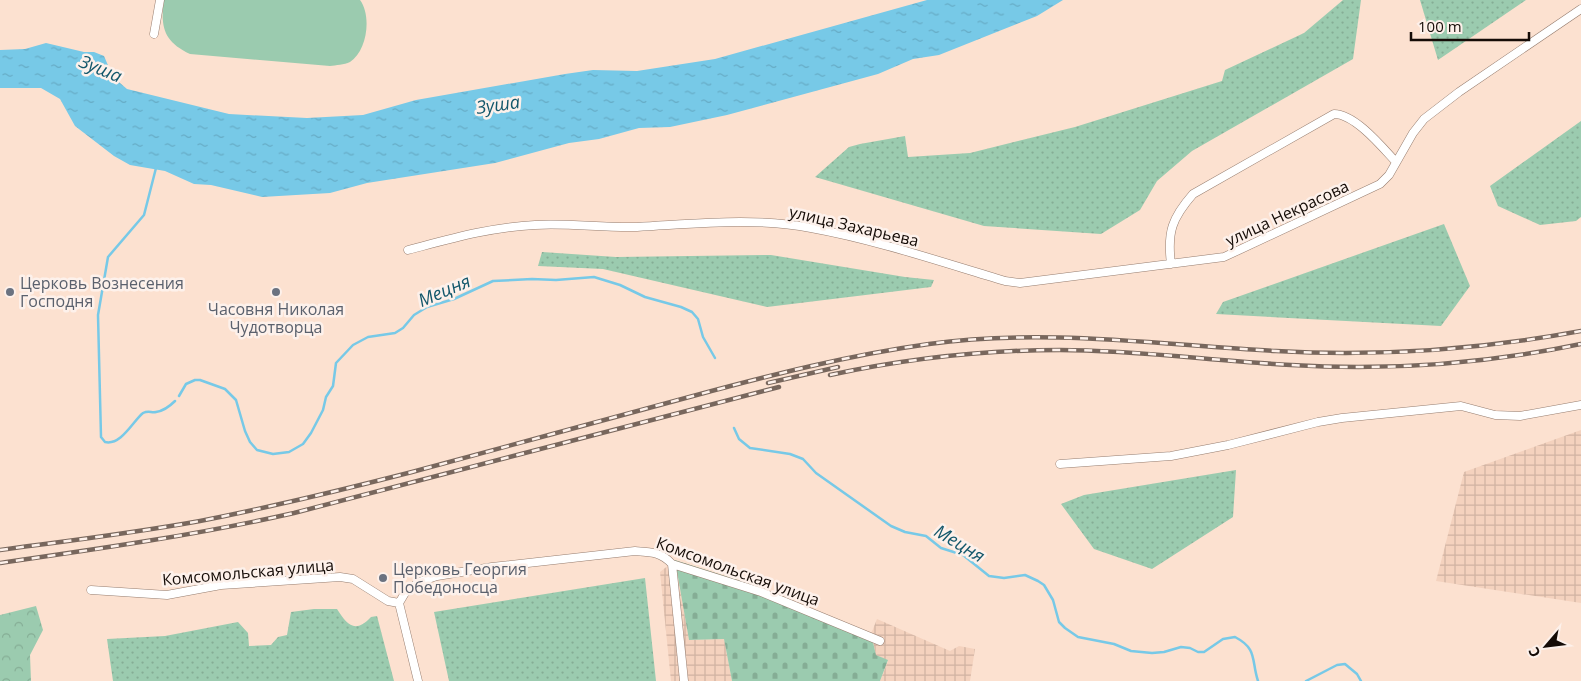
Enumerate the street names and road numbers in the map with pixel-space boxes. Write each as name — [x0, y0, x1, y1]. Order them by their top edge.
street label: улица Некрасова — [1222, 175, 1352, 251]
street label: улица Захарьева — [787, 200, 921, 252]
street label: Комсомольская улица — [653, 531, 823, 611]
street label: Комсомольская улица — [161, 554, 335, 590]

